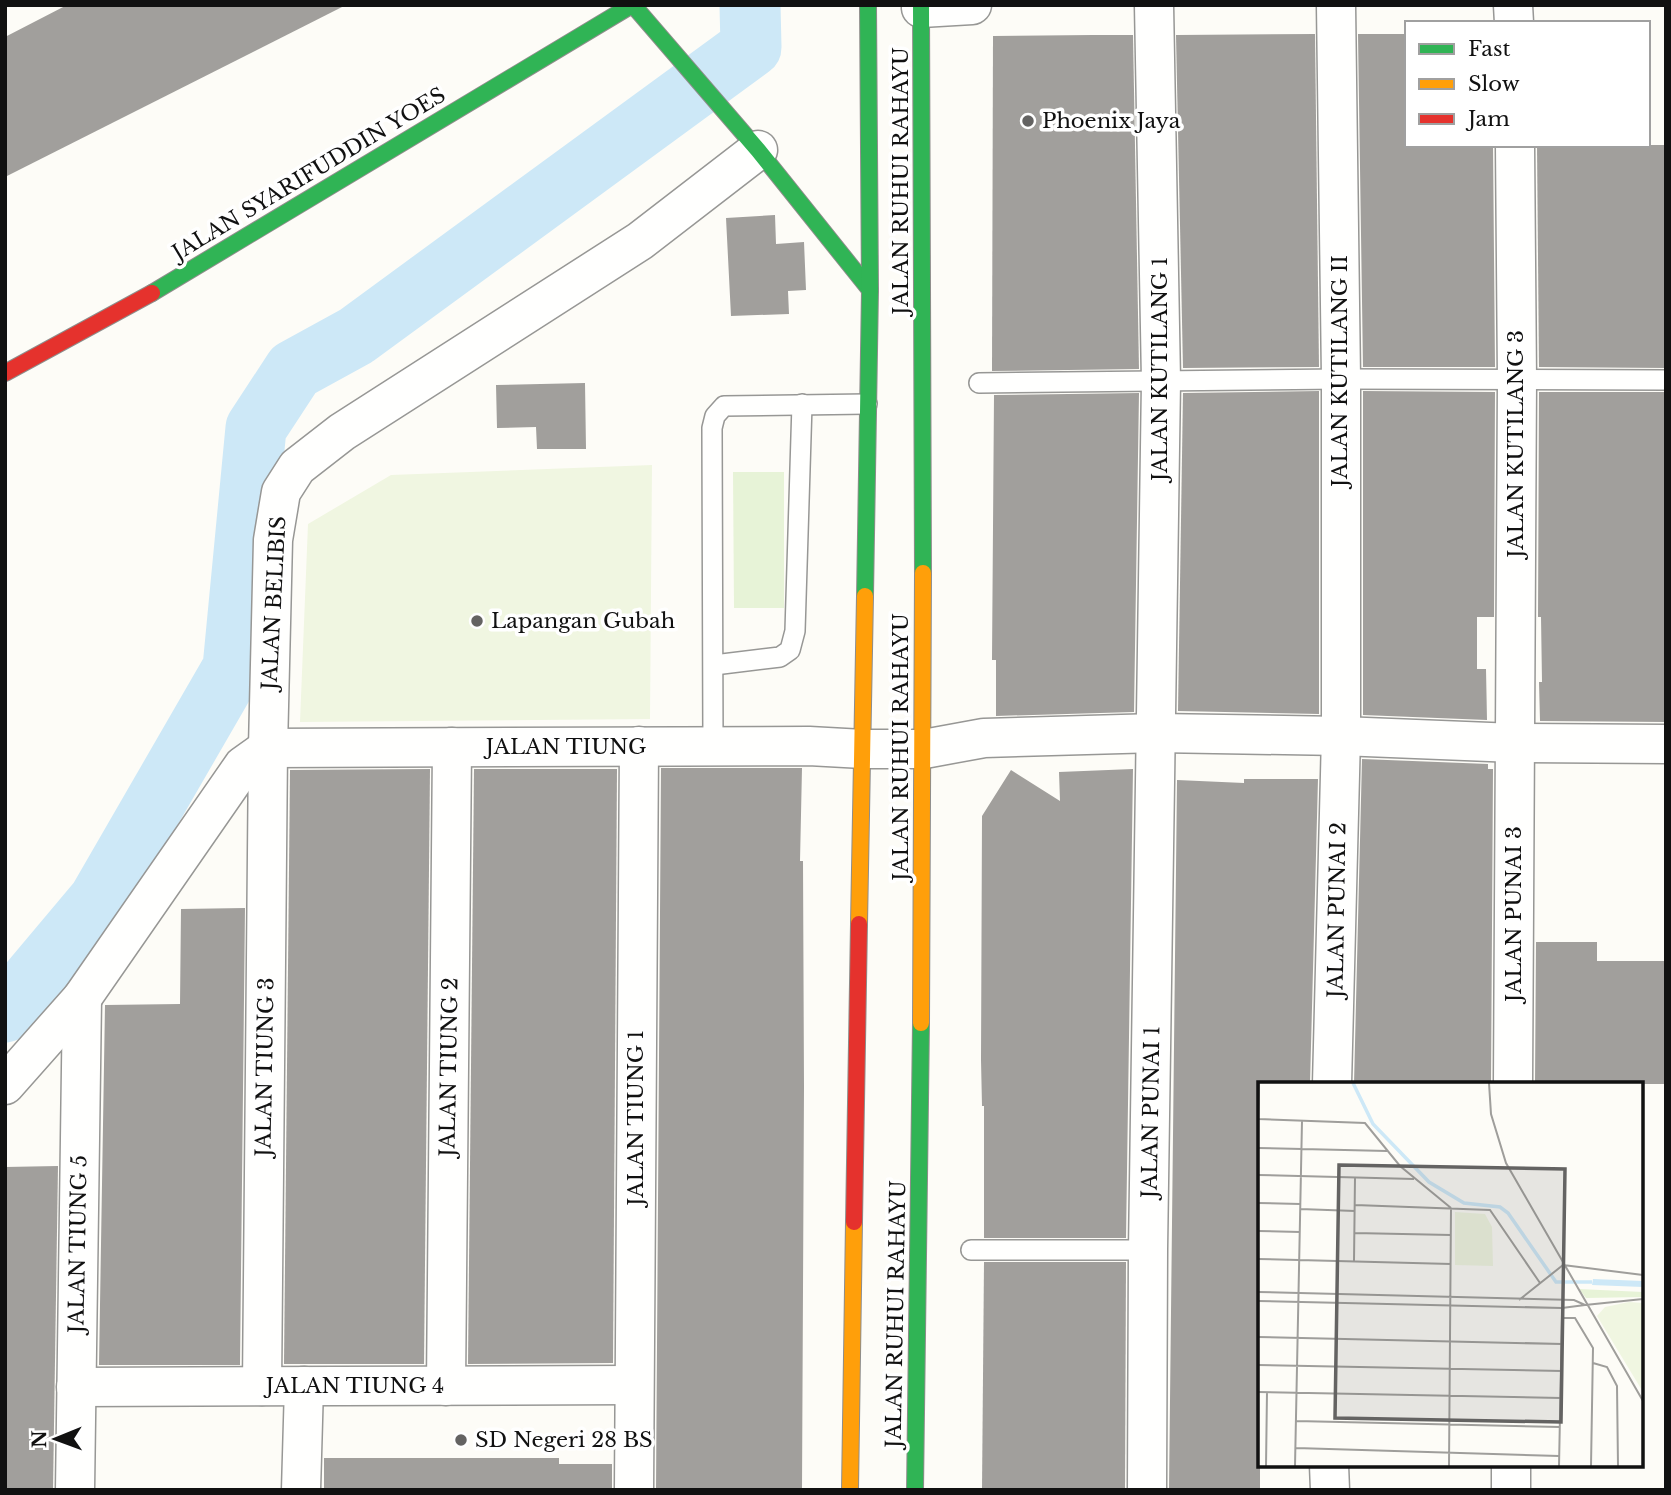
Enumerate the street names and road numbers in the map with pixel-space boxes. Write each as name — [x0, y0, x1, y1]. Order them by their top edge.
street label: JALAN RUHUI RAHAYU — [888, 47, 914, 318]
street label: JALAN SYARIFUDDIN YOES — [165, 82, 450, 268]
street label: JALAN KUTILANG II — [1327, 255, 1353, 490]
street label: JALAN KUTILANG 1 — [1147, 257, 1173, 484]
street label: JALAN KUTILANG 3 — [1503, 330, 1529, 561]
street label: JALAN BELIBIS — [256, 515, 292, 694]
street label: JALAN RUHUI RAHAYU — [888, 613, 914, 884]
street label: JALAN TIUNG — [483, 734, 646, 760]
street label: JALAN PUNAI 2 — [1322, 822, 1352, 1001]
street label: JALAN PUNAI 3 — [1501, 826, 1527, 1005]
street label: JALAN TIUNG 3 — [250, 977, 280, 1160]
street label: JALAN TIUNG 2 — [434, 977, 464, 1160]
street label: JALAN PUNAI 1 — [1136, 1026, 1166, 1201]
street label: JALAN TIUNG 1 — [623, 1030, 649, 1209]
street label: JALAN TIUNG 5 — [63, 1155, 93, 1336]
street label: JALAN RUHUI RAHAYU — [881, 1180, 911, 1451]
street label: JALAN TIUNG 4 — [263, 1373, 444, 1399]

